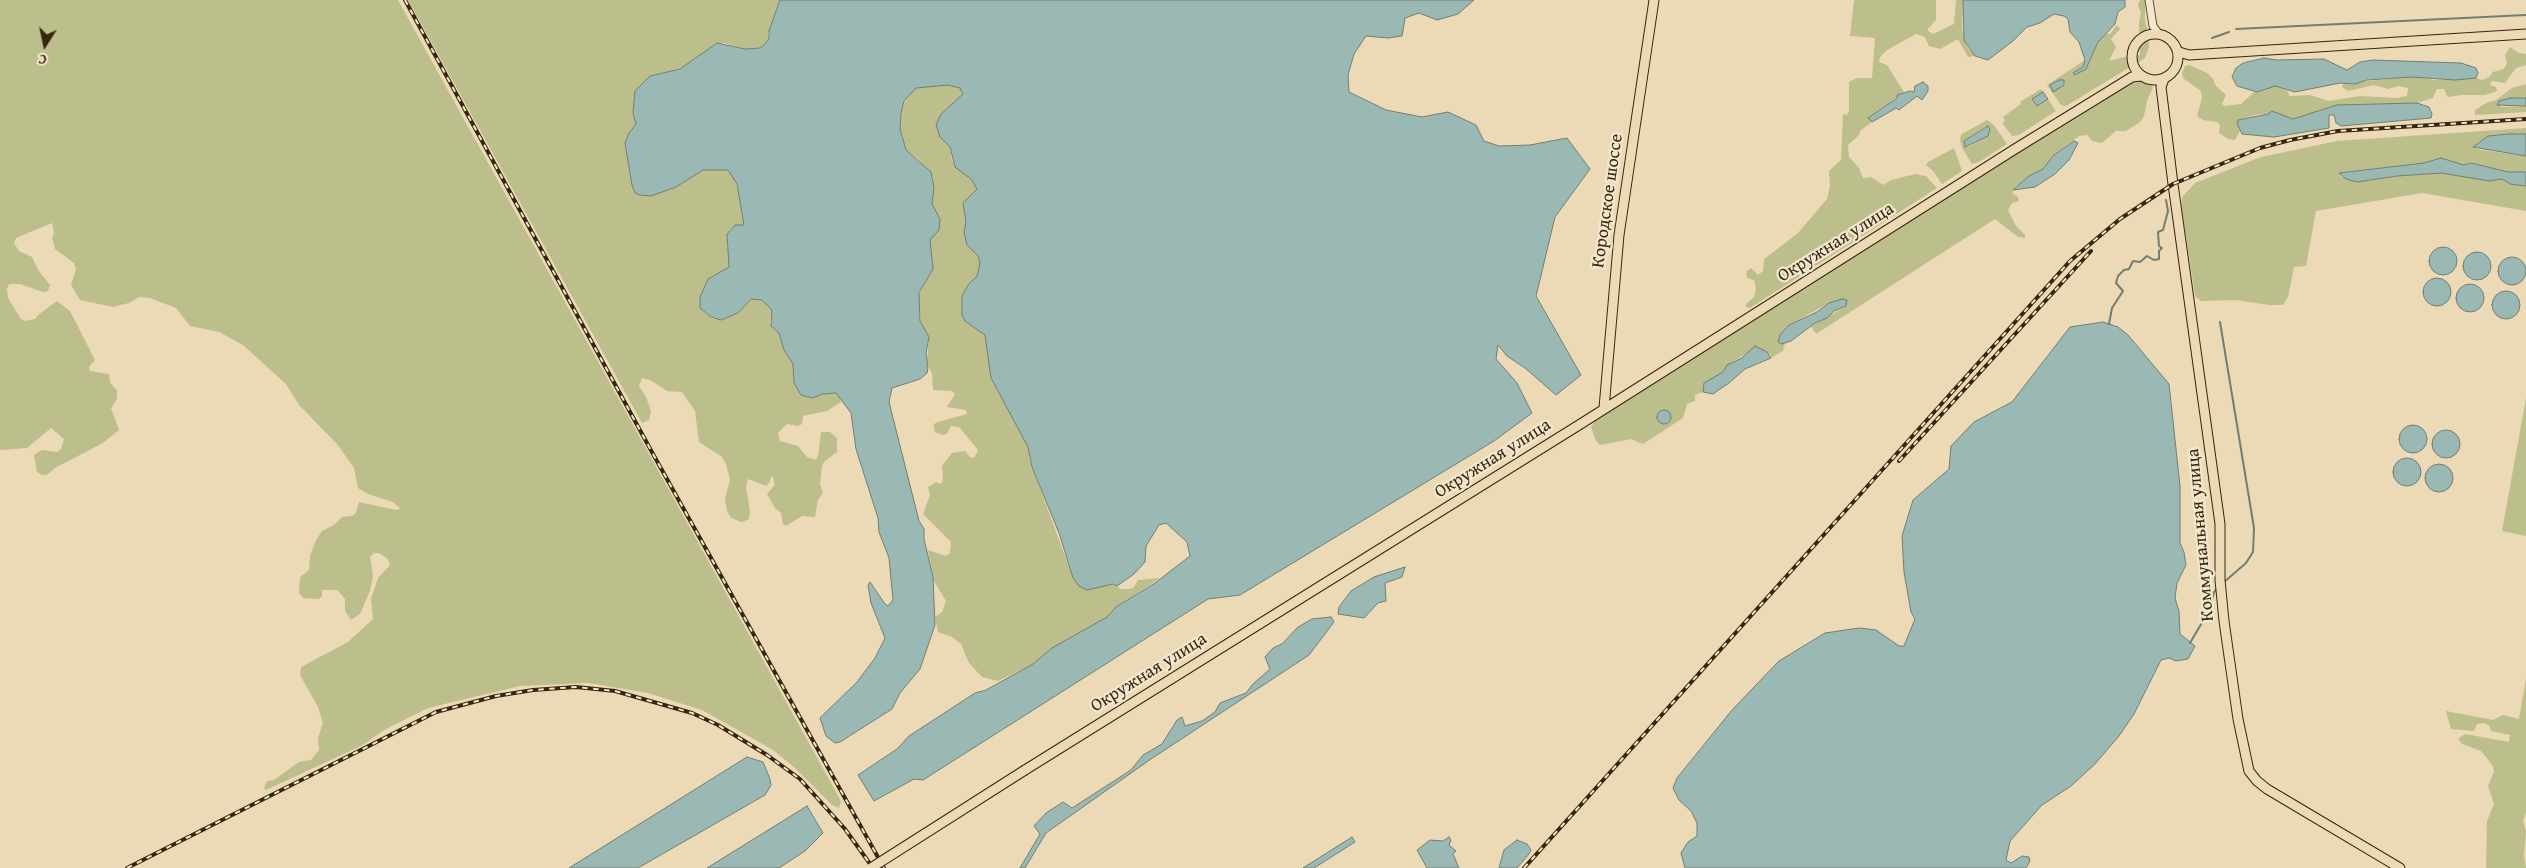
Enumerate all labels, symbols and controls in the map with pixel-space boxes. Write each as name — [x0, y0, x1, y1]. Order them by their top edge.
north arrow — [20, 20, 70, 70]
text: С — [37, 49, 48, 70]
street label: Кородское шоссе — [1588, 133, 1628, 269]
street label: Окружная улица — [1774, 199, 1898, 287]
street label: Окружная улица — [1431, 415, 1555, 503]
street label: Коммунальная улица — [2183, 448, 2219, 622]
street label: Окружная улица — [1087, 629, 1211, 717]

